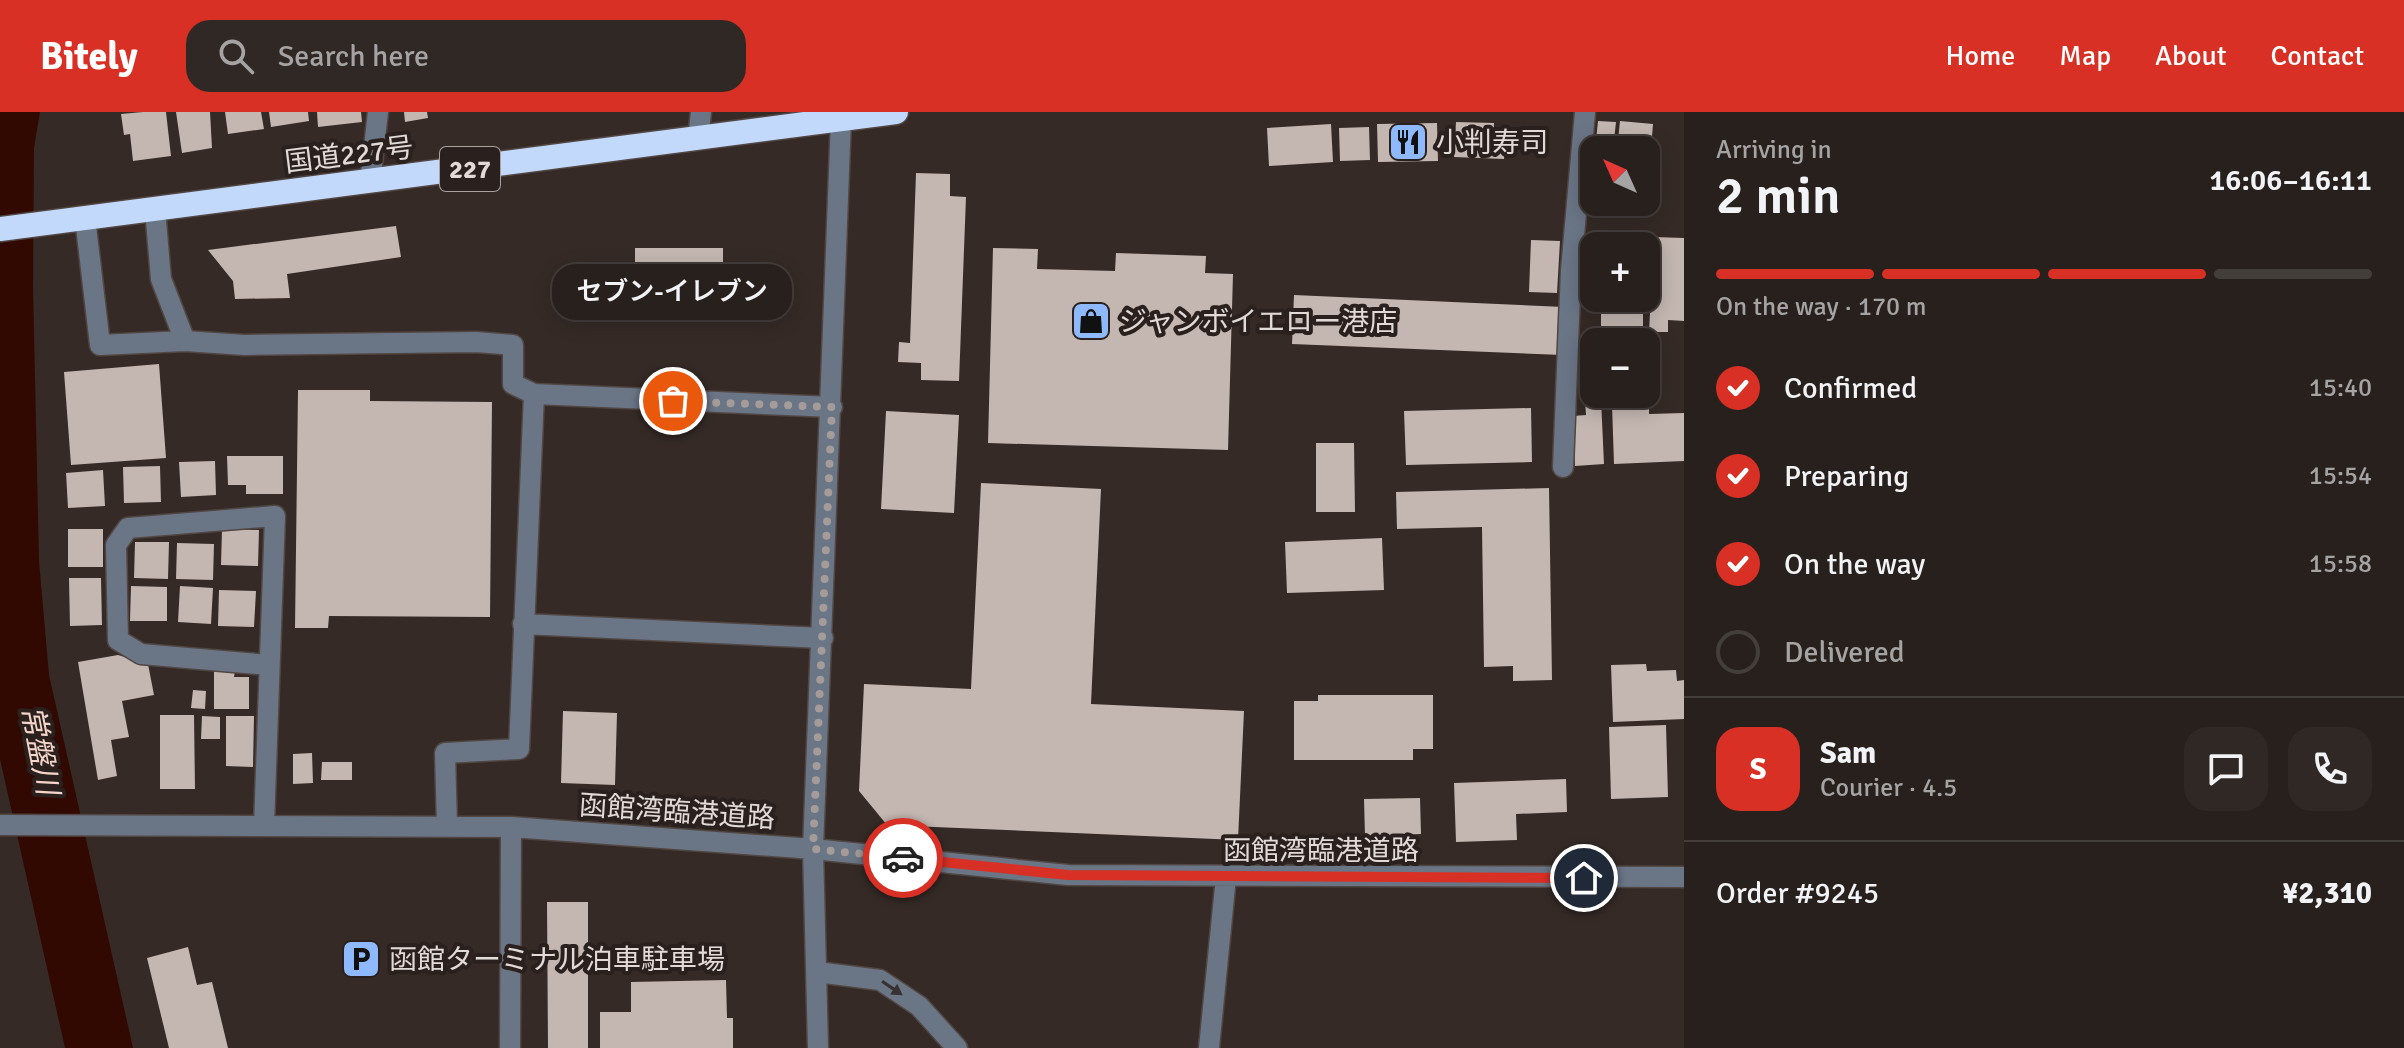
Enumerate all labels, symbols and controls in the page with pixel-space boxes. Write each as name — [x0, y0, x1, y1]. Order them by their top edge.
search box — [186, 20, 746, 92]
text: Bitely — [40, 33, 138, 80]
icon: search — [214, 34, 258, 78]
text: Search here — [278, 38, 429, 75]
text: Home — [1946, 39, 2015, 73]
text: Map — [2059, 39, 2111, 73]
text: About — [2155, 39, 2227, 73]
text: Contact — [2271, 39, 2364, 73]
restaurant icon: 小判寿司 — [1387, 121, 1429, 163]
place label: 小判寿司 — [1436, 126, 1548, 160]
street label: 国道227号 — [283, 130, 415, 180]
text: Arriving in — [1716, 134, 1832, 166]
north arrow — [1580, 136, 1660, 216]
map controls — [1580, 136, 1660, 408]
road number: 227 — [440, 147, 500, 191]
text: 16:06–16:11 — [2209, 162, 2372, 199]
text: 2 min — [1716, 164, 1841, 228]
button: + — [1580, 232, 1660, 312]
callout: セブン-イレブン — [553, 265, 793, 321]
text: セブン-イレブン — [576, 276, 768, 308]
text: On the way · 170 m — [1716, 291, 1926, 323]
shop icon: ジャンボイエロー港店 — [1070, 300, 1112, 342]
place label: ジャンボイエロー港店 — [1119, 305, 1397, 339]
button: − — [1580, 328, 1660, 408]
icon: check — [1716, 366, 1760, 410]
pin — [639, 367, 707, 435]
text: Confirmed — [1784, 370, 1917, 407]
text: 15:40 — [2309, 372, 2372, 404]
icon: bag — [651, 379, 695, 423]
icon: check — [1716, 454, 1760, 498]
text: Preparing — [1784, 458, 1909, 495]
text: 15:54 — [2309, 460, 2372, 492]
icon: check — [1716, 542, 1760, 586]
text: On the way — [1784, 546, 1925, 583]
text: 15:58 — [2309, 548, 2372, 580]
text: Delivered — [1784, 634, 1905, 671]
water label: 常盤川 — [13, 702, 67, 801]
button: chat — [2184, 727, 2268, 811]
button: phone — [2288, 727, 2372, 811]
text: Sam — [1820, 735, 1876, 772]
text: S — [1750, 751, 1766, 788]
text: Courier · 4.5 — [1820, 772, 1957, 804]
street label: 函館湾臨港道路 — [578, 788, 776, 836]
courier — [863, 818, 943, 898]
street label: 函館湾臨港道路 — [1223, 834, 1419, 868]
icon: car — [881, 836, 925, 880]
pin — [1550, 844, 1618, 912]
icon: home — [1562, 856, 1606, 900]
text: Order #9245 — [1716, 875, 1879, 912]
text: ¥2,310 — [2282, 875, 2372, 912]
parking icon: 函館ターミナル泊車駐車場 — [340, 938, 382, 980]
place label: 函館ターミナル泊車駐車場 — [389, 943, 725, 977]
one-way arrow — [882, 980, 903, 995]

